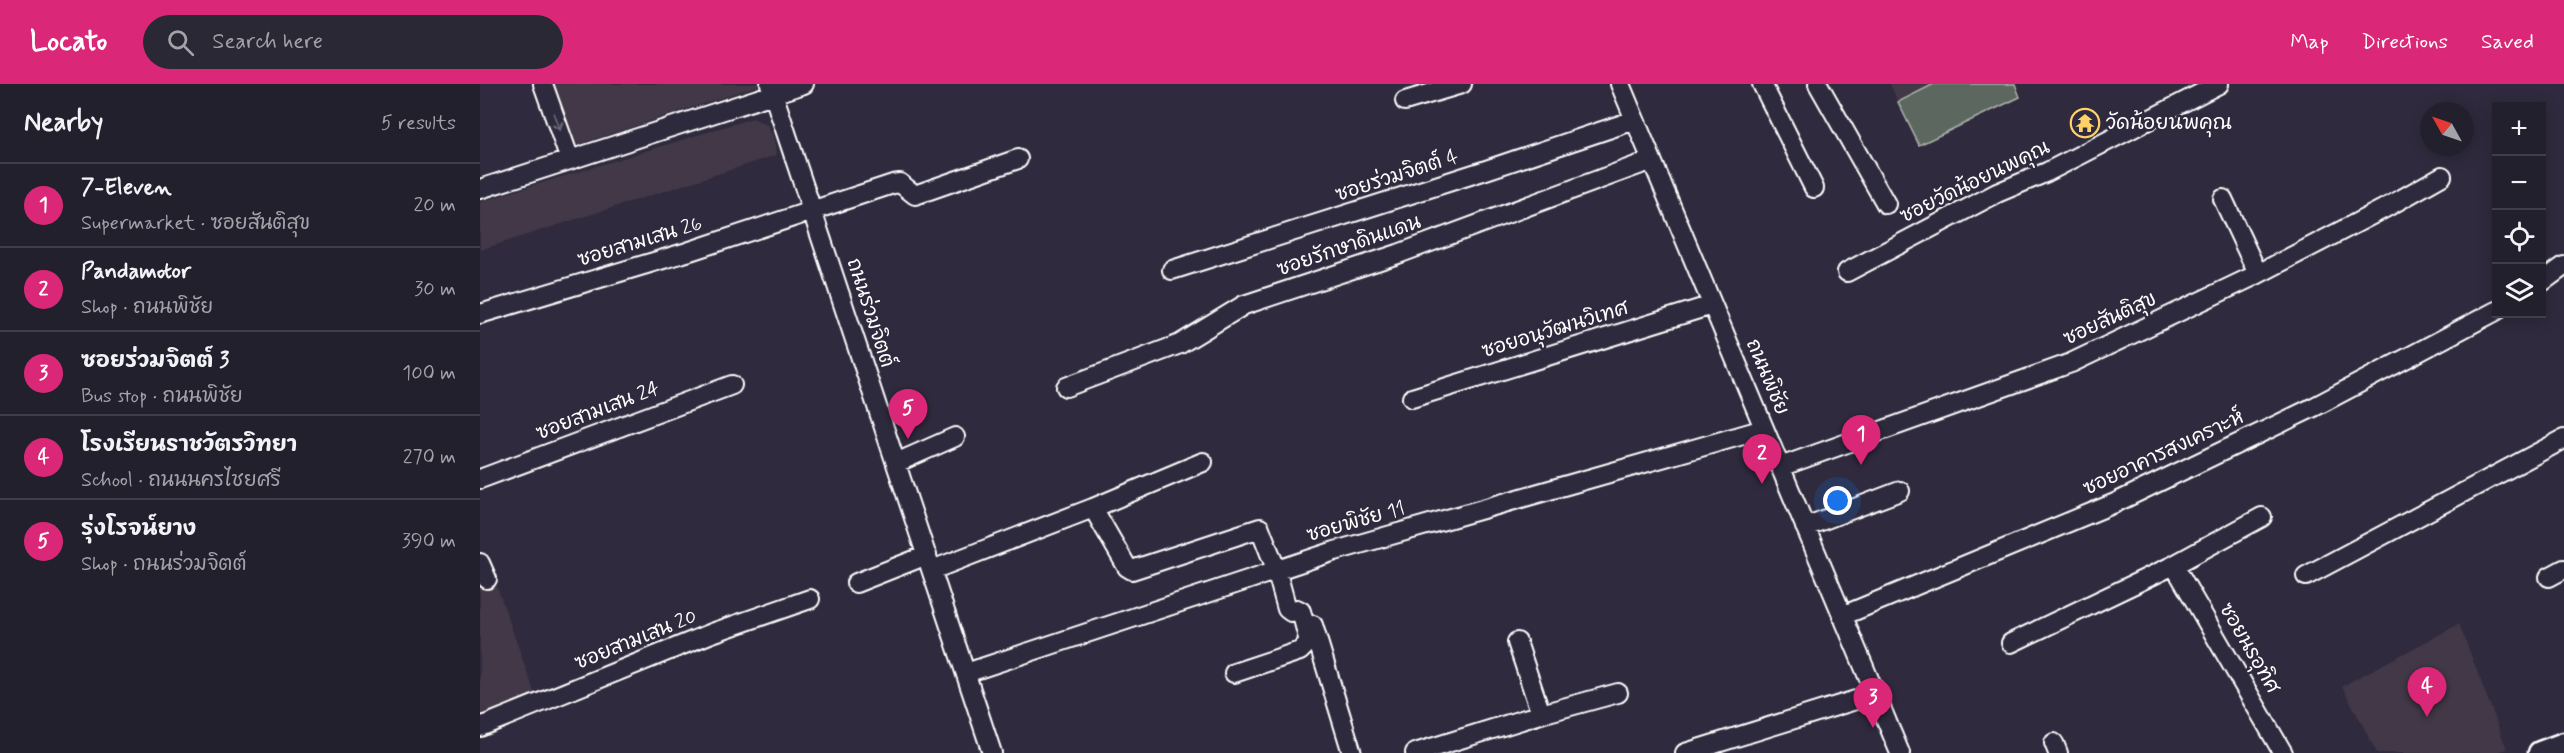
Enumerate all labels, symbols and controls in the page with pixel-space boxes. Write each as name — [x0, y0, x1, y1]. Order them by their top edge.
search box — [143, 15, 563, 69]
text: Locato — [30, 24, 107, 61]
icon: search — [164, 26, 197, 59]
text: Search here — [212, 28, 323, 56]
text: Map — [2290, 28, 2329, 56]
text: Directions — [2362, 28, 2448, 56]
text: Saved — [2481, 28, 2534, 56]
north arrow — [2420, 102, 2474, 156]
map controls — [2492, 102, 2546, 318]
button: + — [2492, 102, 2546, 156]
text: Nearby — [24, 106, 103, 140]
temple icon: วัดน้อยนพคุณ — [2069, 107, 2101, 139]
place label: วัดน้อยนพคุณ — [2106, 109, 2232, 138]
text: 5 results — [381, 110, 456, 137]
one-way arrow — [552, 112, 563, 131]
street label: ซอยวัดน้อยนพคุณ — [1895, 133, 2055, 231]
street label: ซอยร่วมจิตต์ 4 — [1332, 142, 1462, 209]
button: − — [2492, 156, 2546, 210]
text: 7-Eleven — [81, 174, 171, 202]
text: 1 — [39, 192, 48, 219]
text: 20 m — [413, 192, 456, 219]
street label: ซอยรักษาดินแดน — [1274, 209, 1424, 283]
text: Supermarket · ซอยสันติสุข — [81, 210, 310, 237]
street label: ซอยสามเสน 26 — [574, 210, 706, 274]
button: locate — [2492, 210, 2546, 264]
street label: ถนนร่วมจิตต์ — [840, 254, 901, 371]
text: Pandamotor — [81, 258, 191, 286]
button: layers — [2492, 264, 2546, 318]
text: 2 — [39, 276, 48, 303]
text: 30 m — [414, 276, 456, 303]
street label: ซอยสันติสุข — [2059, 286, 2161, 353]
text: Shop · ถนนพิชัย — [81, 294, 213, 321]
street label: ซอยอนุวัฒนวิเทศ — [1479, 295, 1633, 366]
street label: ถนนพิชัย — [1739, 335, 1795, 419]
text: ซอยร่วมจิตต์ 3 — [81, 347, 229, 375]
text: 3 — [39, 360, 48, 387]
text: 100 m — [402, 360, 456, 387]
street label: ซอยสามเสน 24 — [532, 375, 664, 447]
text: Bus stop · ถนนพิชัย — [81, 383, 243, 410]
pin: 5 — [888, 390, 928, 439]
street label: ซอยอาคารสงเคราะห์ — [2079, 403, 2249, 502]
pin: 1 — [1842, 416, 1880, 465]
text: โรงเรียนราชวัตรวิทยา — [81, 431, 297, 459]
pin: 2 — [1742, 434, 1782, 484]
text: 4 — [38, 444, 49, 471]
text: 270 m — [403, 444, 456, 471]
text: School · ถนนนครไชยศรี — [81, 467, 281, 494]
your location — [1823, 486, 1852, 515]
street label: ซอยพิชัย 11 — [1304, 495, 1408, 549]
text: รุ่งโรจน์ยาง — [81, 515, 196, 543]
text: 5 — [38, 528, 50, 555]
text: 390 m — [402, 528, 456, 555]
text: Shop · ถนนร่วมจิตต์ — [81, 551, 247, 578]
street label: ซอยนรอุทิศ — [2212, 598, 2286, 700]
street label: ซอยสามเสน 20 — [571, 603, 701, 677]
pin: 4 — [2408, 668, 2446, 717]
pin: 3 — [1854, 678, 1892, 728]

